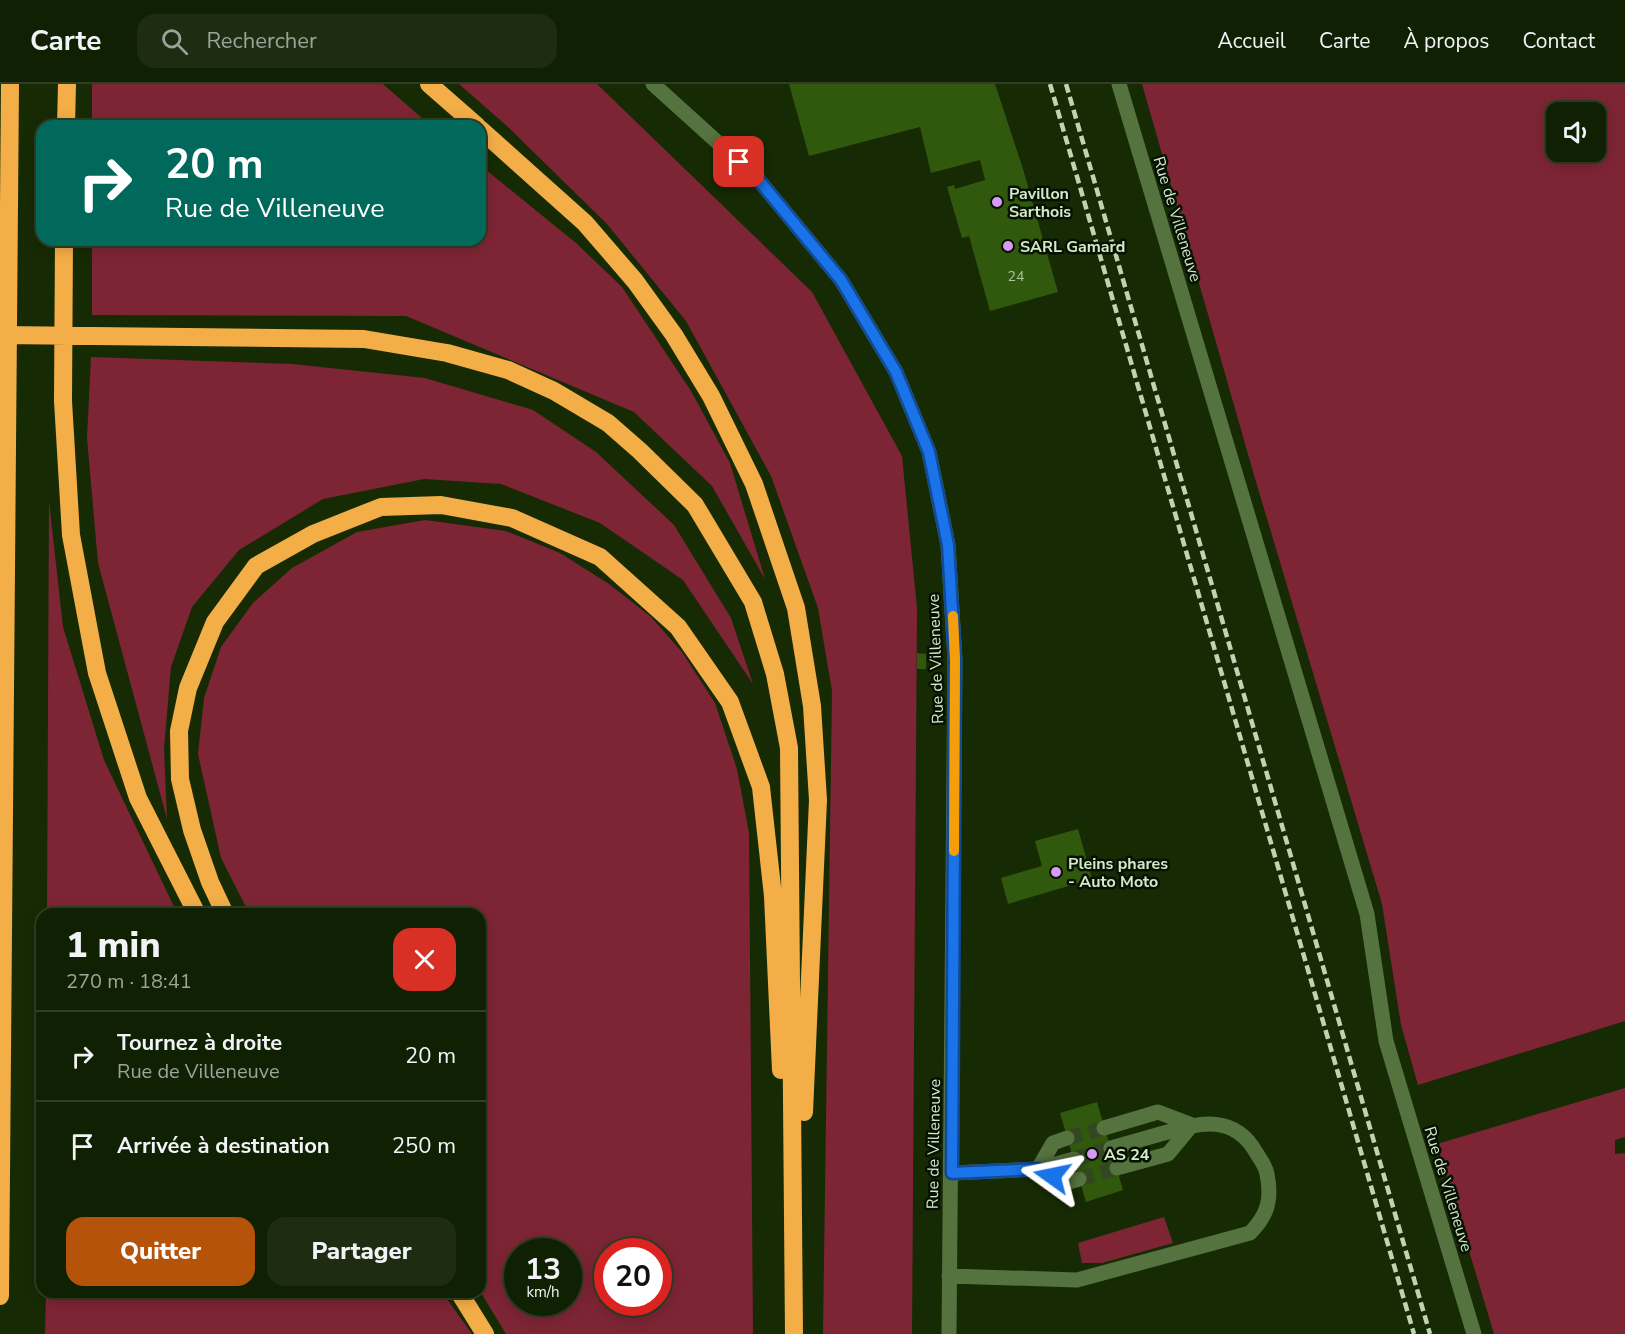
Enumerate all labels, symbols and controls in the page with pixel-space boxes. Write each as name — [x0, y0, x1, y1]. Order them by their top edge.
search box — [137, 14, 557, 68]
text: Carte — [30, 22, 101, 60]
icon: search — [158, 25, 191, 58]
text: Rechercher — [206, 26, 317, 56]
text: Accueil — [1217, 27, 1286, 55]
text: Carte — [1319, 27, 1370, 55]
text: À propos — [1403, 27, 1489, 55]
text: Contact — [1522, 27, 1595, 55]
map controls — [1546, 102, 1606, 162]
button: sound — [1546, 102, 1606, 162]
text: 20 m — [165, 136, 264, 193]
pin — [713, 136, 764, 187]
icon: right — [66, 144, 144, 222]
icon: arrive — [722, 145, 755, 178]
street label: Rue de Villeneuve — [1148, 154, 1207, 285]
place label: Pavillon Sarthois — [1009, 183, 1071, 223]
text: Rue de Villeneuve — [165, 190, 385, 227]
marker: Pavillon Sarthois — [990, 195, 1004, 209]
place label: SARL Gamard — [1020, 236, 1125, 258]
marker: SARL Gamard — [1001, 239, 1015, 253]
house number: 24 — [1008, 267, 1024, 286]
street label: Rue de Villeneuve — [923, 594, 949, 724]
place label: Pleins phares - Auto Moto — [1068, 853, 1168, 893]
marker: Pleins phares - Auto Moto — [1049, 865, 1063, 879]
text: 1 min — [66, 921, 161, 970]
button: close — [393, 928, 456, 991]
text: 270 m · 18:41 — [66, 968, 192, 995]
text: Tournez à droite — [117, 1028, 282, 1058]
icon: right — [66, 1040, 99, 1073]
text: 20 m — [405, 1041, 456, 1071]
text: Rue de Villeneuve — [117, 1058, 280, 1085]
street label: Rue de Villeneuve — [922, 1079, 946, 1209]
street label: Rue de Villeneuve — [1419, 1124, 1478, 1255]
icon: arrive — [66, 1130, 99, 1163]
text: Arrivée à destination — [117, 1131, 330, 1161]
text: 250 m — [392, 1131, 456, 1161]
position arrow — [1020, 1144, 1084, 1208]
place label: AS 24 — [1104, 1144, 1150, 1166]
marker: AS 24 — [1085, 1147, 1099, 1161]
button: Quitter — [66, 1217, 255, 1286]
button: Partager — [267, 1217, 456, 1286]
speed limit sign: 20 — [594, 1238, 672, 1316]
text: 13 — [525, 1249, 561, 1290]
text: km/h — [526, 1282, 560, 1302]

